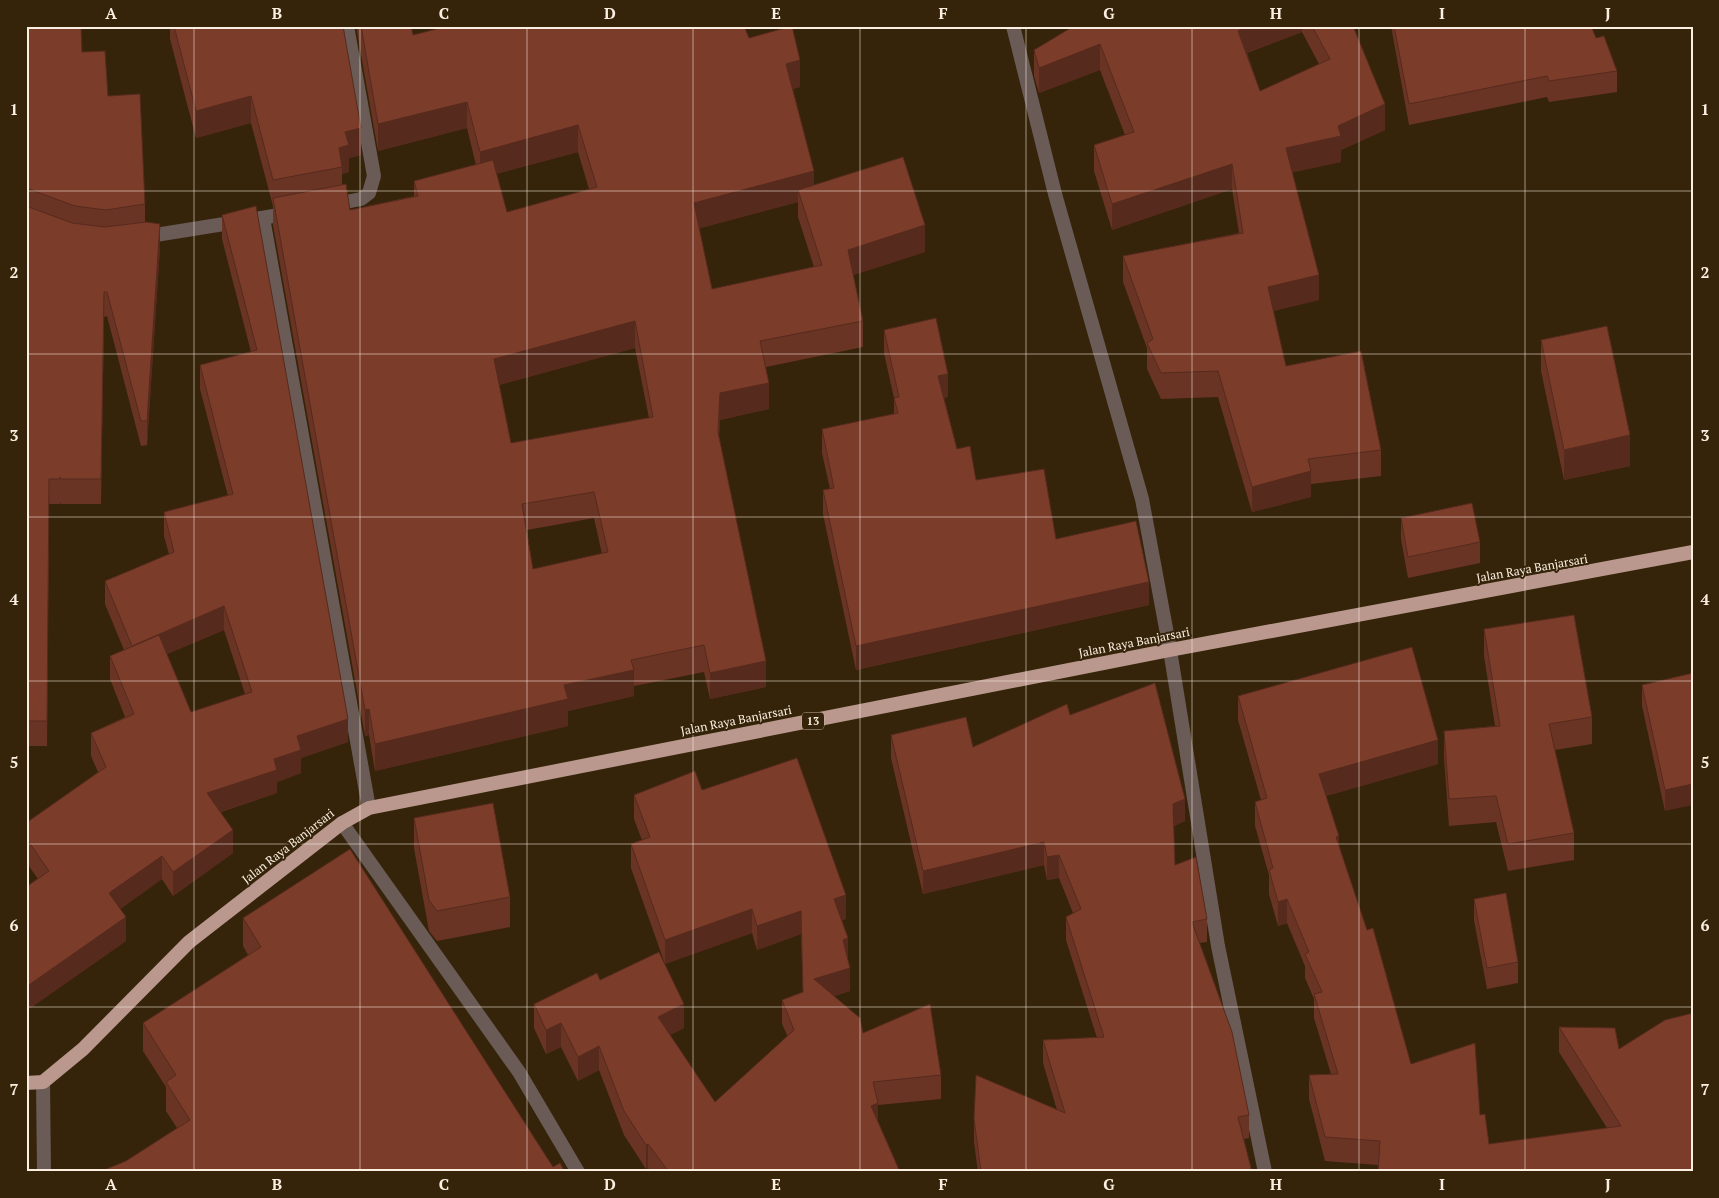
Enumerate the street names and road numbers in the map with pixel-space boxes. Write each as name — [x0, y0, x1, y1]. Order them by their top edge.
street label: Jalan Raya Banjarsari — [1475, 551, 1589, 585]
street label: Jalan Raya Banjarsari — [1077, 624, 1191, 660]
street label: Jalan Raya Banjarsari — [679, 702, 793, 738]
road number: 13 — [802, 712, 824, 729]
street label: Jalan Raya Banjarsari — [239, 805, 337, 887]

